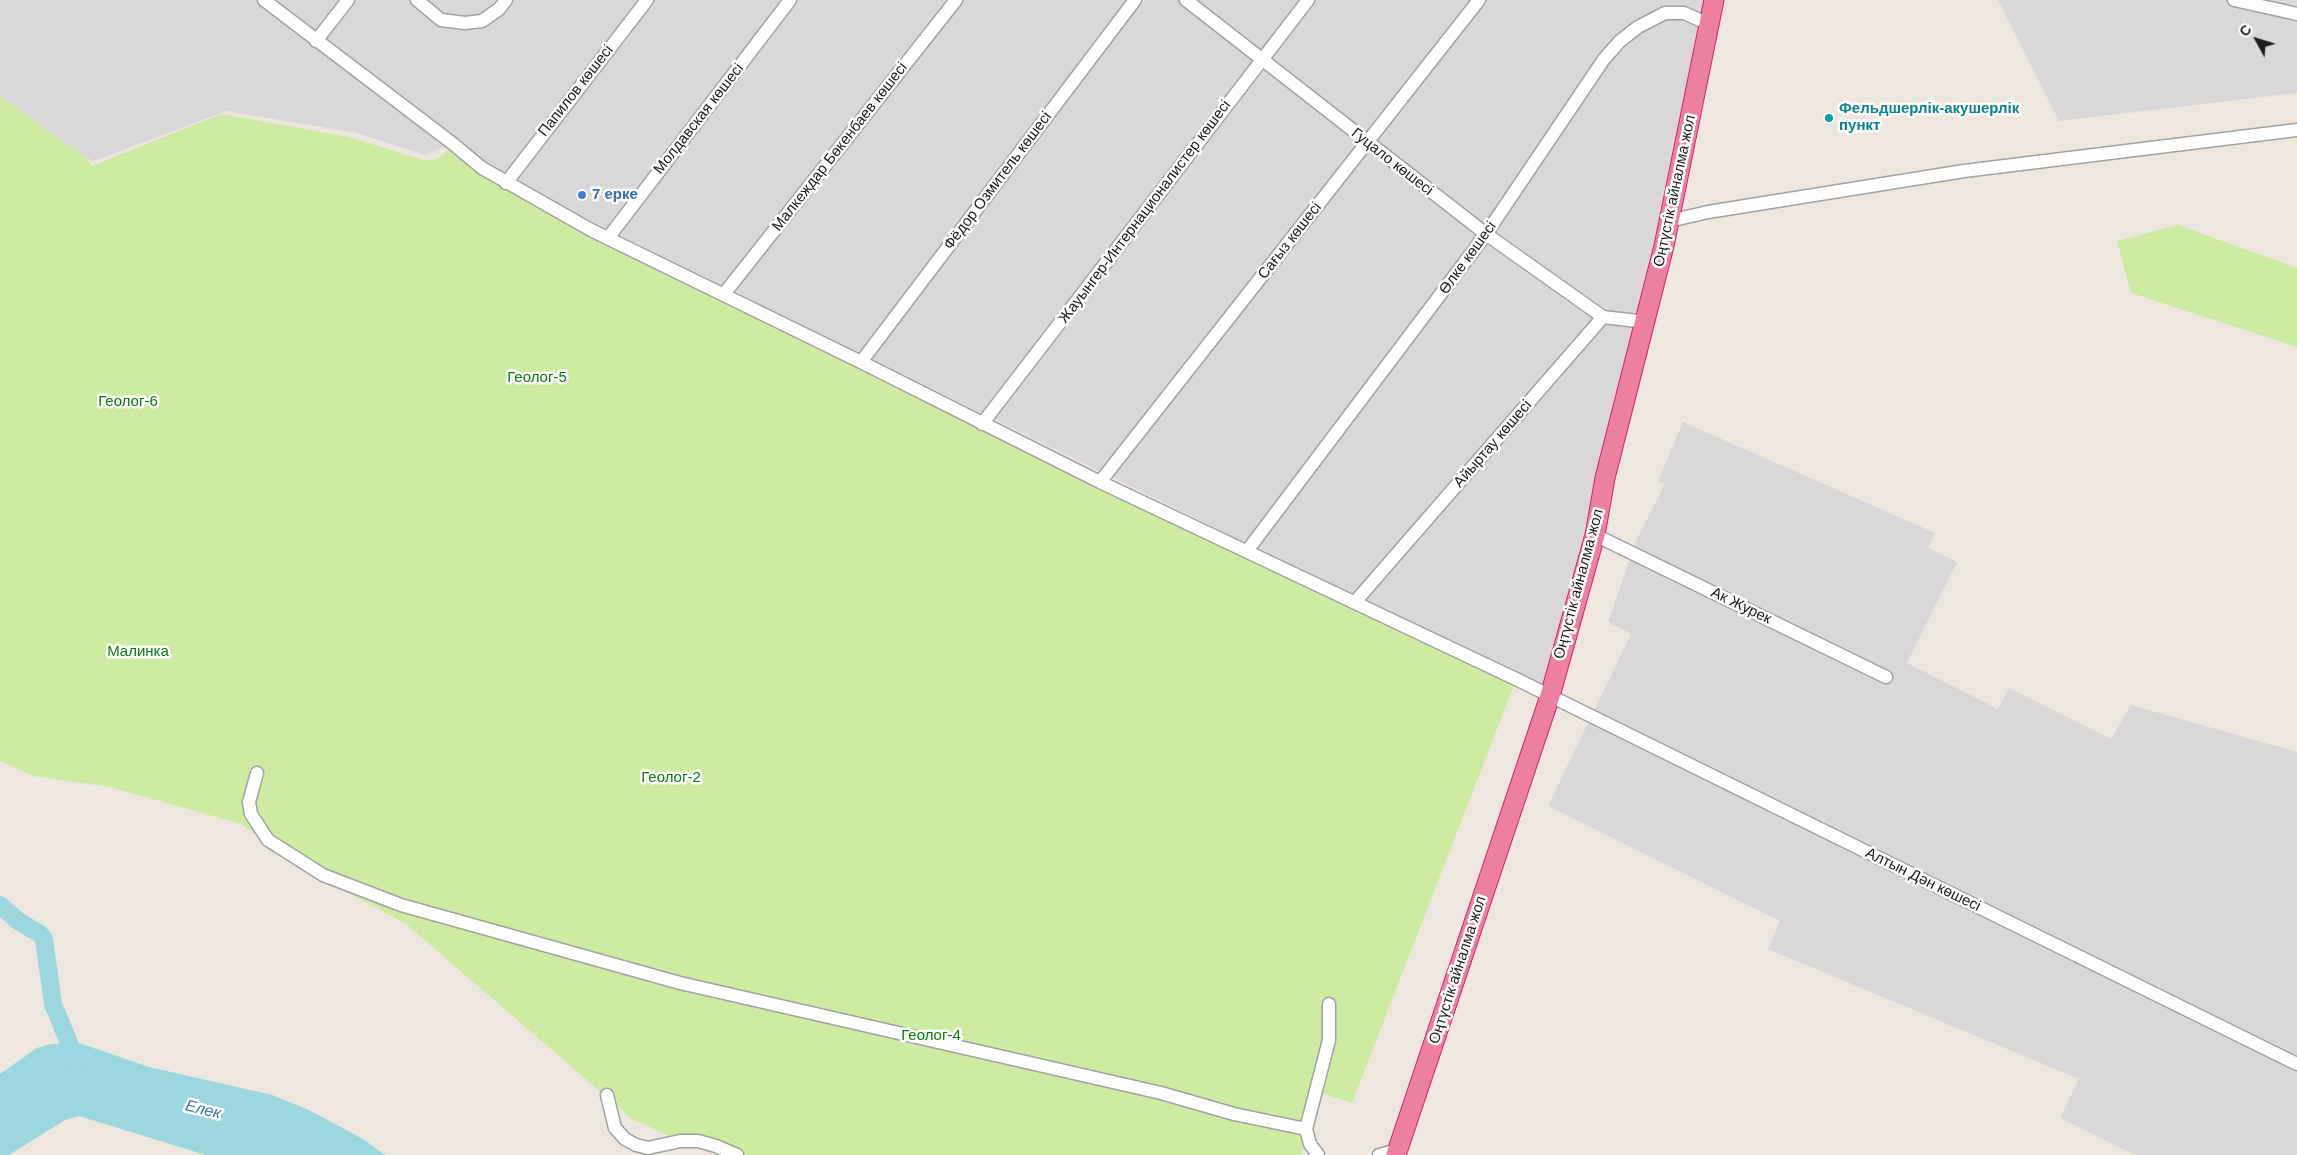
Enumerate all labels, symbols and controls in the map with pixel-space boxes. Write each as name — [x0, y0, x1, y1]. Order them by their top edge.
north arrow — [2232, 15, 2282, 65]
text: С — [2236, 22, 2255, 40]
street label: Папилов көшесі — [535, 42, 617, 140]
street label: Малкеждар Бөкенбаев көшесі — [769, 59, 911, 235]
street label: Молдавская көшесі — [650, 60, 748, 178]
street label: Жауынгер-Интернационалистер көшесі — [1055, 97, 1235, 327]
place label: Фельдшерлік-акушерлік пункт — [1839, 100, 2019, 135]
street label: Фёдор Озмитель көшесі — [940, 109, 1056, 253]
marker: Фельдшерлік-акушерлік пункт — [1823, 112, 1835, 124]
street label: Оңтүстік айналма жол — [1650, 114, 1700, 268]
street label: Гуцало көшесі — [1347, 124, 1437, 200]
place label: 7 ерке — [592, 186, 638, 204]
marker: 7 ерке — [576, 189, 588, 201]
street label: Сағыз көшесі — [1254, 199, 1326, 283]
street label: Өлке көшесі — [1436, 218, 1500, 298]
park label: Геолог-5 — [507, 369, 567, 387]
park label: Геолог-6 — [98, 393, 158, 411]
street label: Айыртау көшесі — [1450, 397, 1536, 491]
street label: Оңтүстік айналма жол — [1550, 507, 1608, 661]
street label: Ак Журек — [1708, 584, 1774, 628]
park label: Малинка — [107, 643, 169, 661]
park label: Геолог-2 — [641, 769, 701, 787]
street label: Алтын Дән көшесі — [1862, 844, 1984, 916]
street label: Оңтүстік айналма жол — [1426, 894, 1490, 1046]
park label: Геолог-4 — [901, 1027, 961, 1045]
water label: Елек — [183, 1096, 223, 1124]

